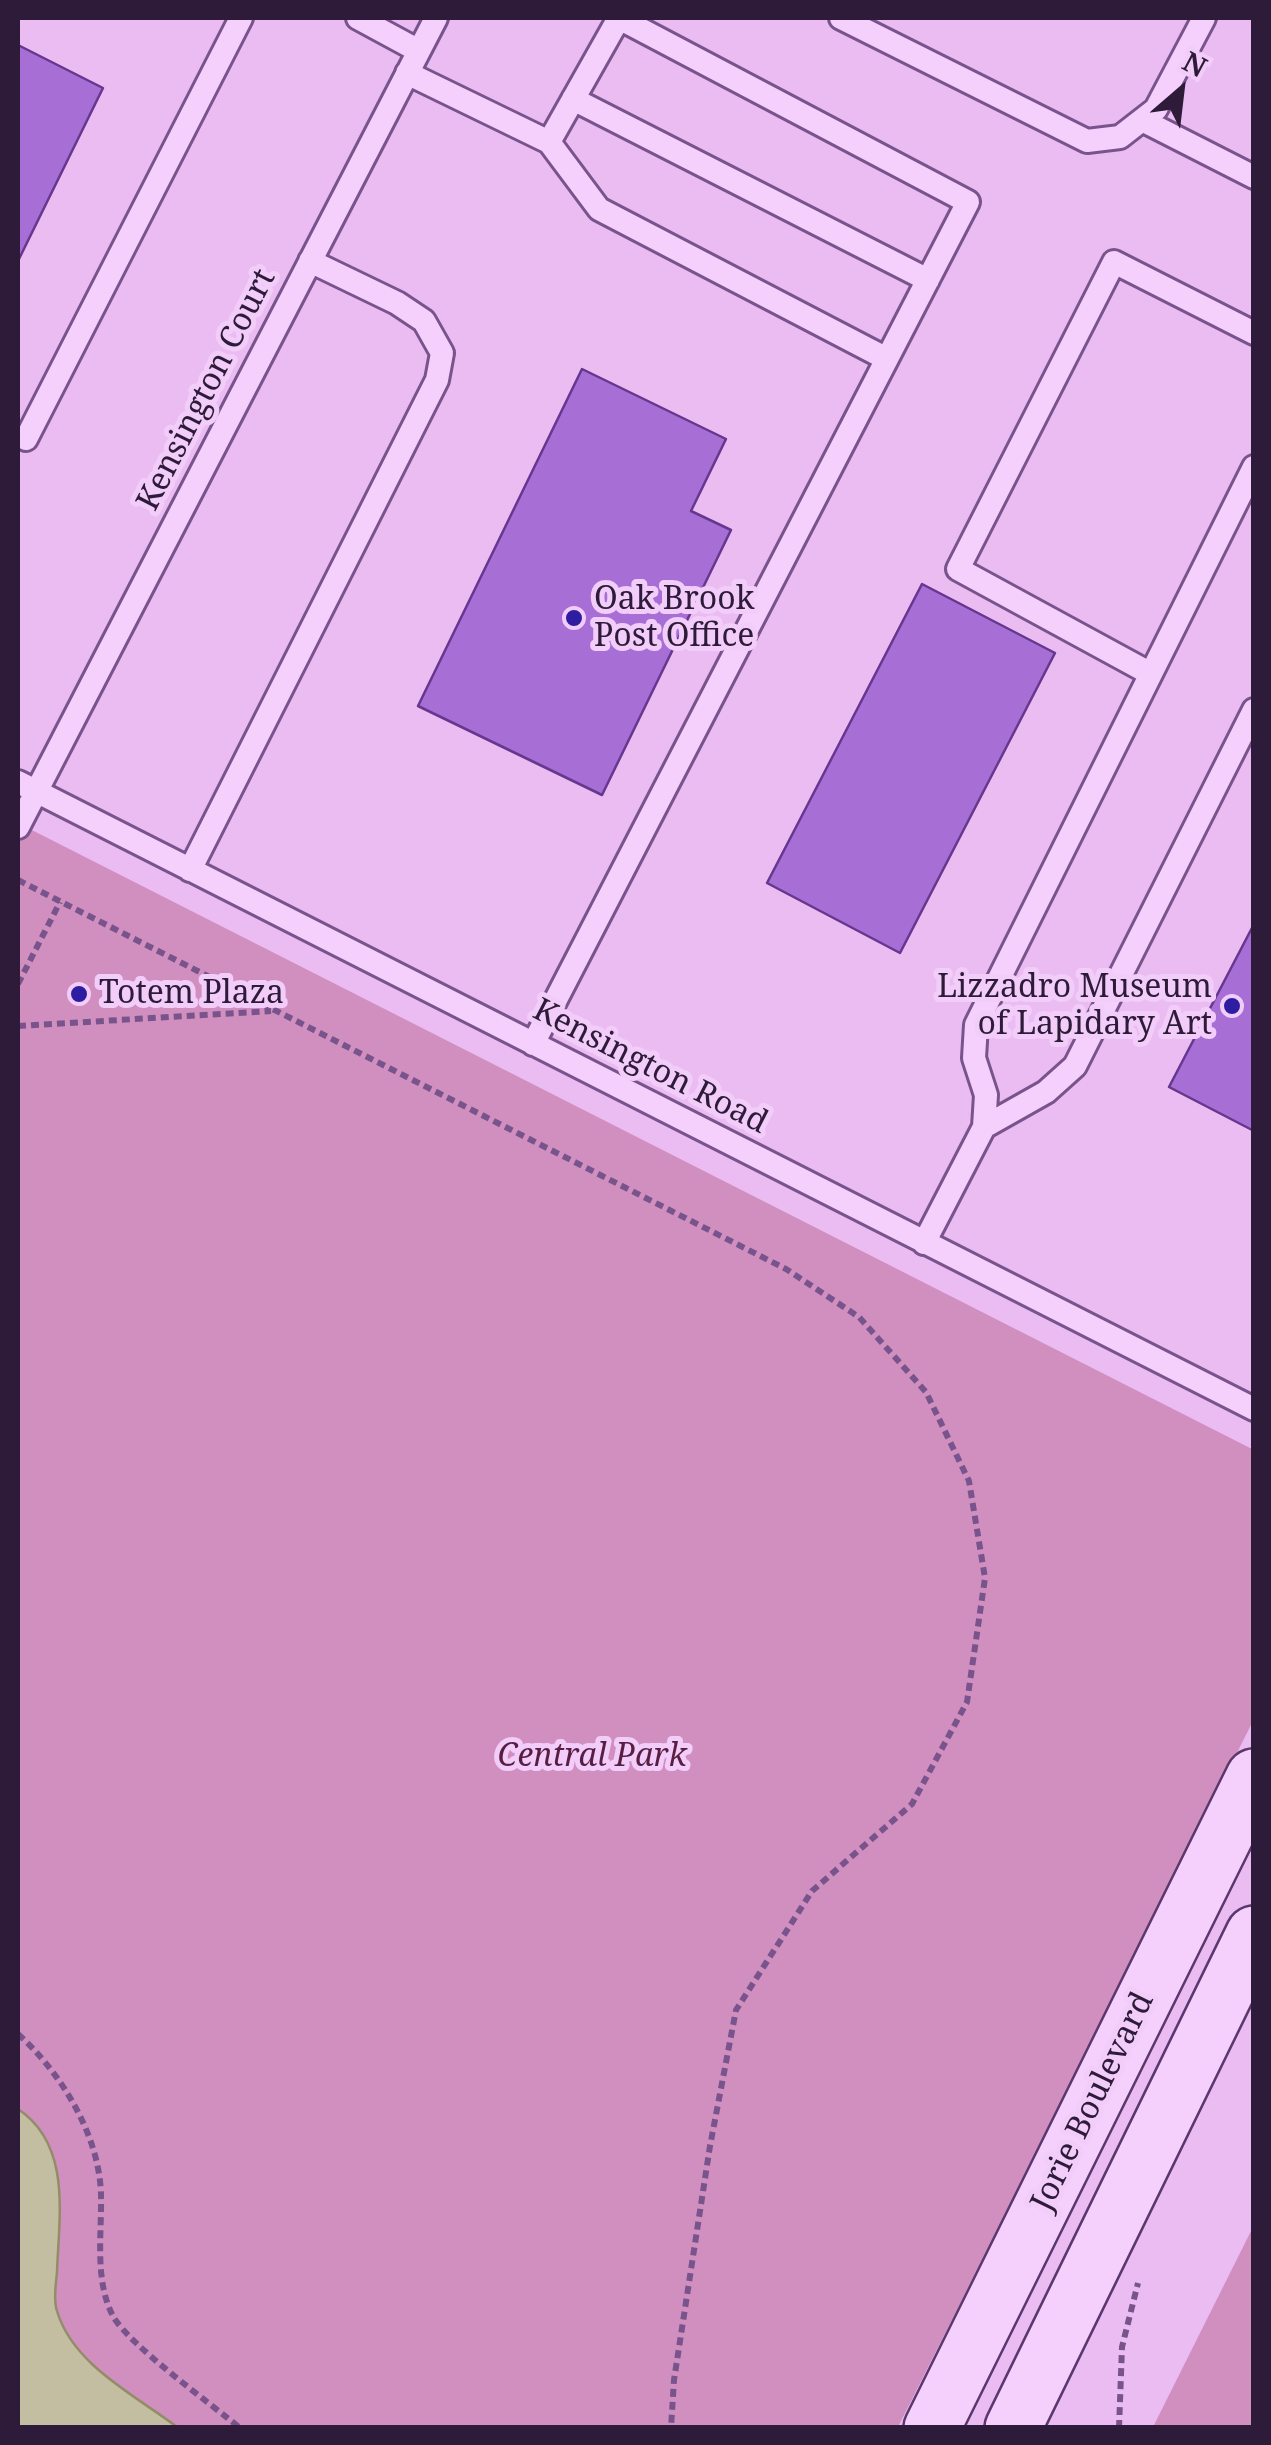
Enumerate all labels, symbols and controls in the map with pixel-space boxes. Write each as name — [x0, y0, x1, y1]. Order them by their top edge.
north arrow — [1131, 40, 1231, 140]
text: N — [1176, 42, 1214, 85]
street label: Kensington Court — [130, 263, 284, 517]
place label: Oak Brook Post Office — [594, 581, 754, 656]
marker: Oak Brook Post Office — [563, 607, 585, 629]
place label: Lizzadro Museum of Lapidary Art — [937, 969, 1212, 1044]
place label: Totem Plaza — [99, 975, 284, 1013]
marker: Totem Plaza — [68, 983, 90, 1005]
street label: Kensington Road — [526, 991, 774, 1143]
marker: Lizzadro Museum of Lapidary Art — [1221, 995, 1243, 1017]
park label: Central Park — [497, 1738, 687, 1776]
street label: Jorie Boulevard — [1023, 1986, 1163, 2218]

